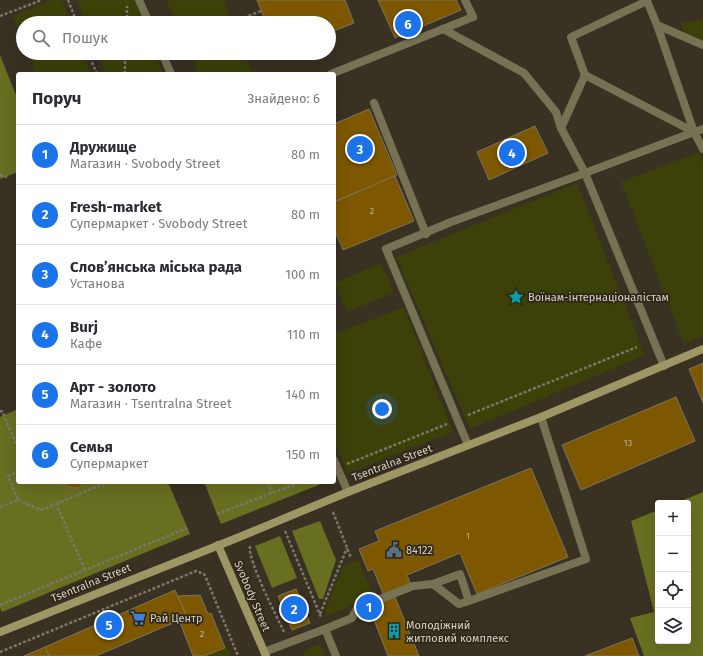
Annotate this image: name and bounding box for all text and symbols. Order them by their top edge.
pin: 6 [395,9,421,39]
search box [16,16,336,60]
icon: search [30,27,52,49]
text: Пошук [62,29,108,47]
text: Поруч [32,88,81,109]
text: Знайдено: 6 [248,91,320,106]
pin: 3 [347,134,373,164]
text: Дружище [70,138,136,156]
pin: 4 [499,138,525,168]
text: 1 [42,147,48,162]
text: 80 m [291,147,320,162]
text: Магазин · Svobody Street [70,156,220,171]
text: Fresh-market [70,198,162,216]
house number: 2 [370,206,374,216]
text: 2 [42,207,48,222]
text: 80 m [291,207,320,222]
text: Супермаркет · Svobody Street [70,216,247,231]
text: Слов’янська міська рада [70,258,242,276]
text: 3 [42,267,48,282]
text: 100 m [285,267,320,282]
text: Установа [70,276,125,291]
place icon: Воїнам-інтернаціоналістам [507,288,525,306]
place label: Воїнам-інтернаціоналістам [528,291,669,304]
text: Burj [70,318,98,336]
text: 4 [41,327,49,342]
text: 110 m [287,327,320,342]
text: Кафе [70,336,102,351]
text: Арт - золото [70,378,156,396]
text: 5 [42,387,48,402]
text: 140 m [286,387,320,402]
text: Магазин · Tsentralna Street [70,396,232,411]
your location [372,399,392,419]
text: Семья [70,438,113,456]
house number: 13 [624,438,632,448]
street label: Tsentralna Street [350,442,434,484]
text: 6 [41,447,49,462]
text: 150 m [286,447,320,462]
text: Супермаркет [70,456,148,471]
map controls [655,500,691,644]
button: + [655,500,691,536]
house number: 1 [466,531,470,541]
button: − [655,536,691,572]
public building icon: 84122 [385,541,403,559]
place label: 84122 [406,544,433,557]
street label: Svobody Street [231,559,273,633]
street label: Tsentralna Street [49,561,133,605]
button: locate [655,572,691,608]
pin: 1 [356,592,382,622]
pin: 2 [281,594,307,624]
button: layers [655,608,691,644]
supermarket icon: Рай Центр [129,609,147,627]
pin: 5 [96,610,122,640]
place label: Рай Центр [150,612,203,625]
place label: Молодіжний житловий комплекс [406,619,509,645]
building icon: Молодіжний житловий комплекс [385,622,403,640]
house number: 2 [200,629,204,639]

